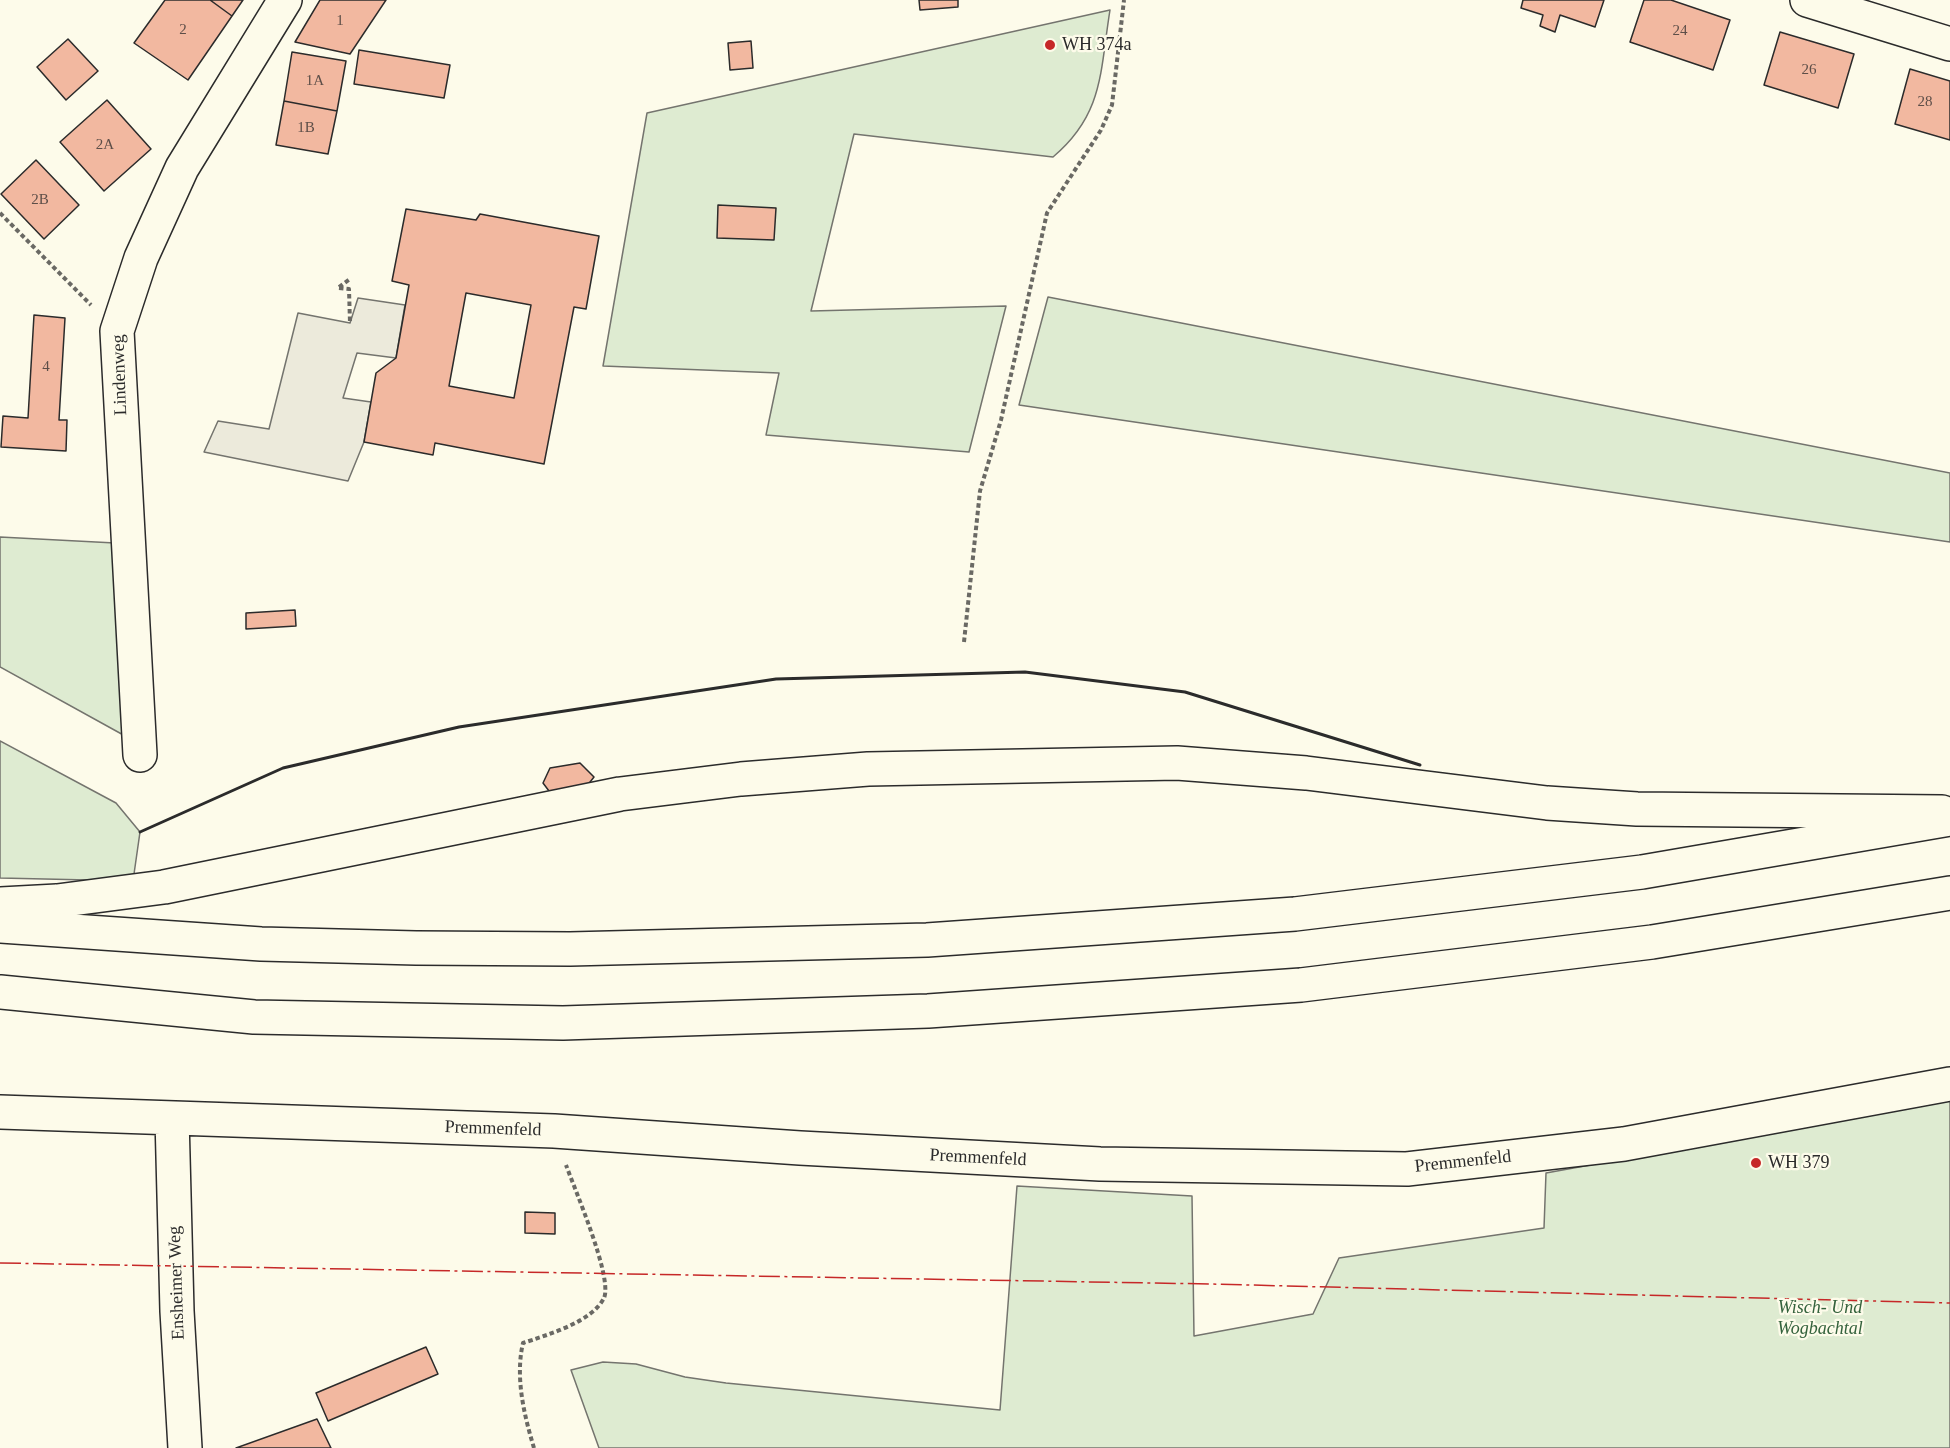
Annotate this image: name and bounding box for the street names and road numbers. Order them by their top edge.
street label: Lindenweg [108,334,132,416]
street label: Premmenfeld [444,1117,542,1141]
street label: Premmenfeld [929,1145,1027,1171]
street label: Premmenfeld [1414,1146,1512,1178]
street label: Ensheimer Weg [164,1226,190,1340]

